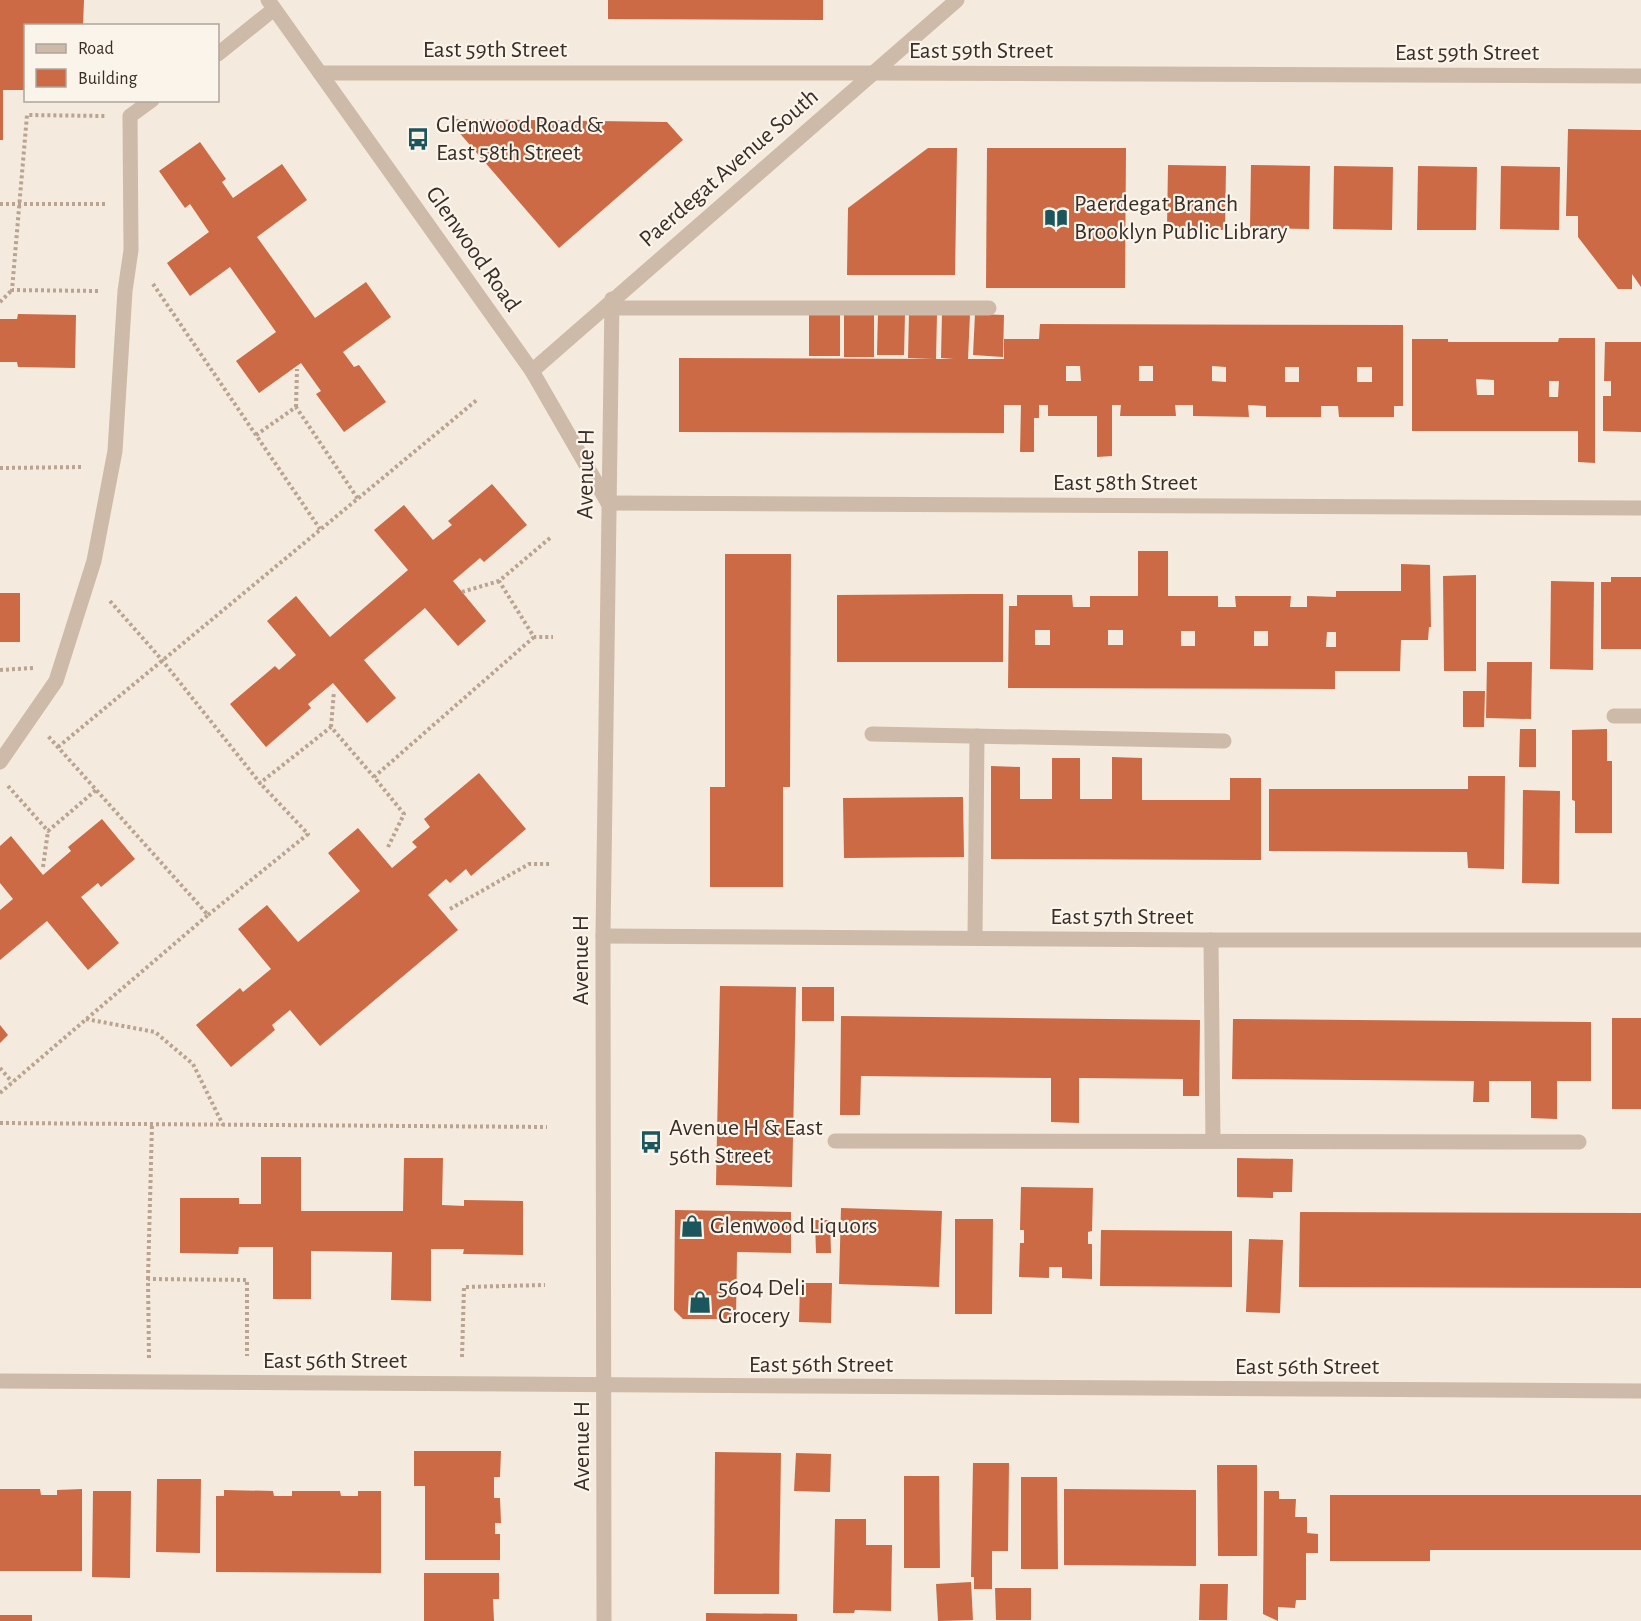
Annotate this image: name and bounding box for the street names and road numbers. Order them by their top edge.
street label: East 59th Street [423,38,568,62]
street label: East 59th Street [909,39,1054,63]
street label: East 59th Street [1395,41,1540,65]
street label: Paerdegat Avenue South [635,84,823,252]
street label: Glenwood Road [421,182,525,316]
street label: Avenue H [573,429,599,519]
street label: East 58th Street [1053,471,1198,495]
street label: East 57th Street [1050,905,1194,929]
street label: Avenue H [569,915,593,1005]
street label: East 56th Street [263,1349,408,1373]
street label: East 56th Street [749,1353,894,1377]
street label: East 56th Street [1235,1355,1380,1379]
street label: Avenue H [570,1401,594,1491]

